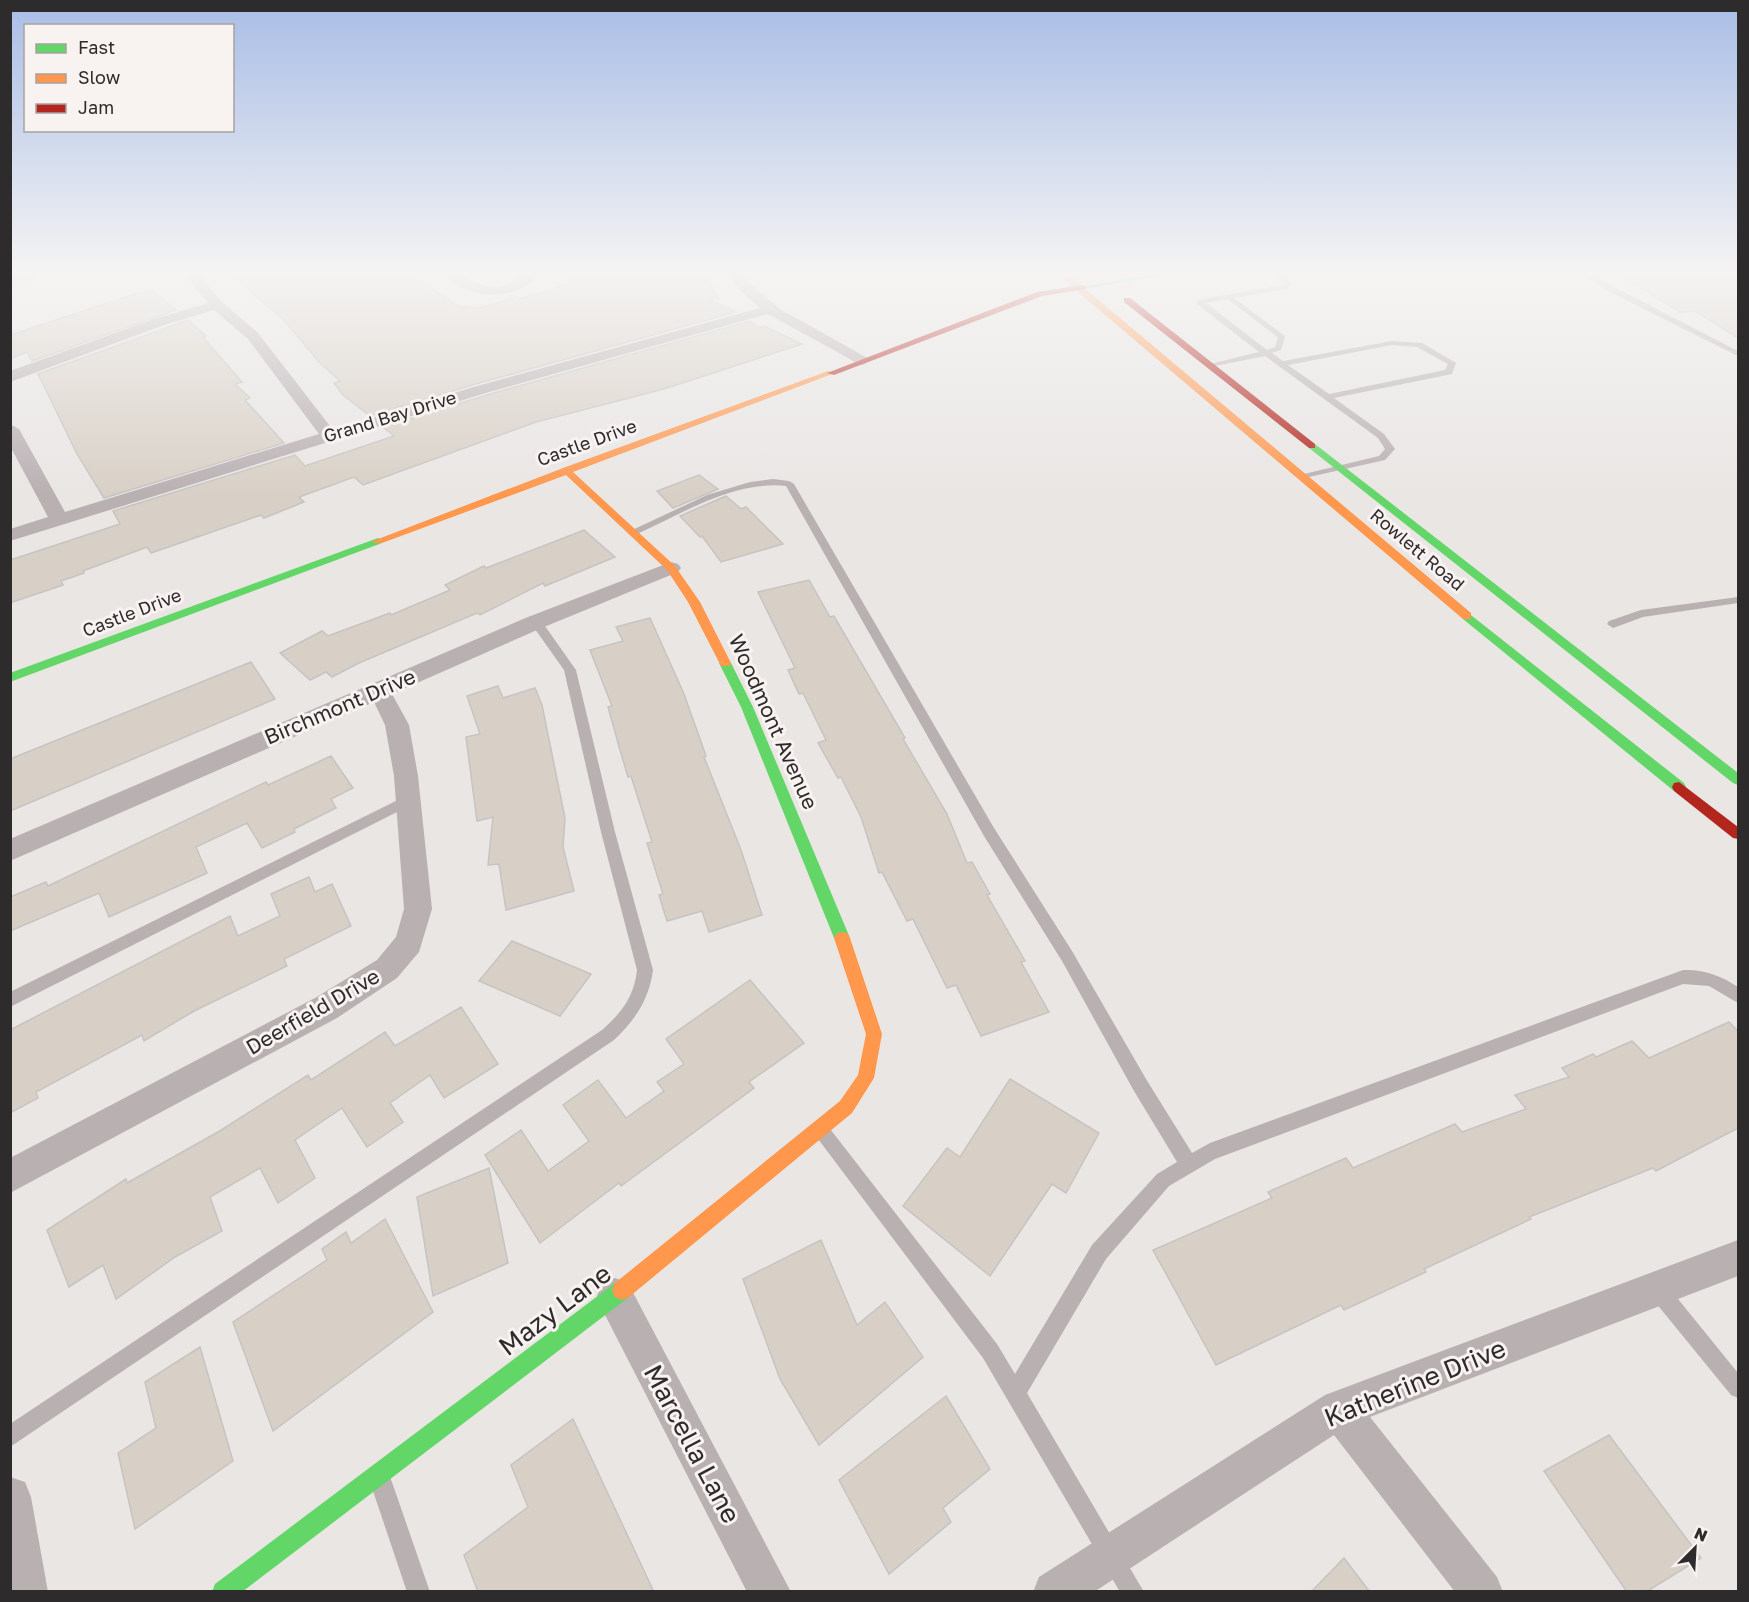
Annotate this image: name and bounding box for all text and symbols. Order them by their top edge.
legend [24,24,234,132]
text: Fast [78,36,115,58]
text: Slow [78,66,121,88]
text: Jam [78,96,114,118]
street label: Grand Bay Drive [321,385,459,447]
street label: Castle Drive [534,414,639,470]
street label: Rowlett Road [1366,503,1469,595]
street label: Castle Drive [79,583,184,641]
street label: Woodmont Avenue [724,630,824,813]
street label: Birchmont Drive [260,663,419,750]
street label: Deerfield Drive [241,962,384,1060]
street label: Mazy Lane [492,1257,617,1362]
street label: Katherine Drive [1320,1332,1510,1433]
street label: Marcella Lane [638,1359,747,1528]
north arrow [1665,1518,1725,1578]
text: N [1691,1523,1711,1546]

